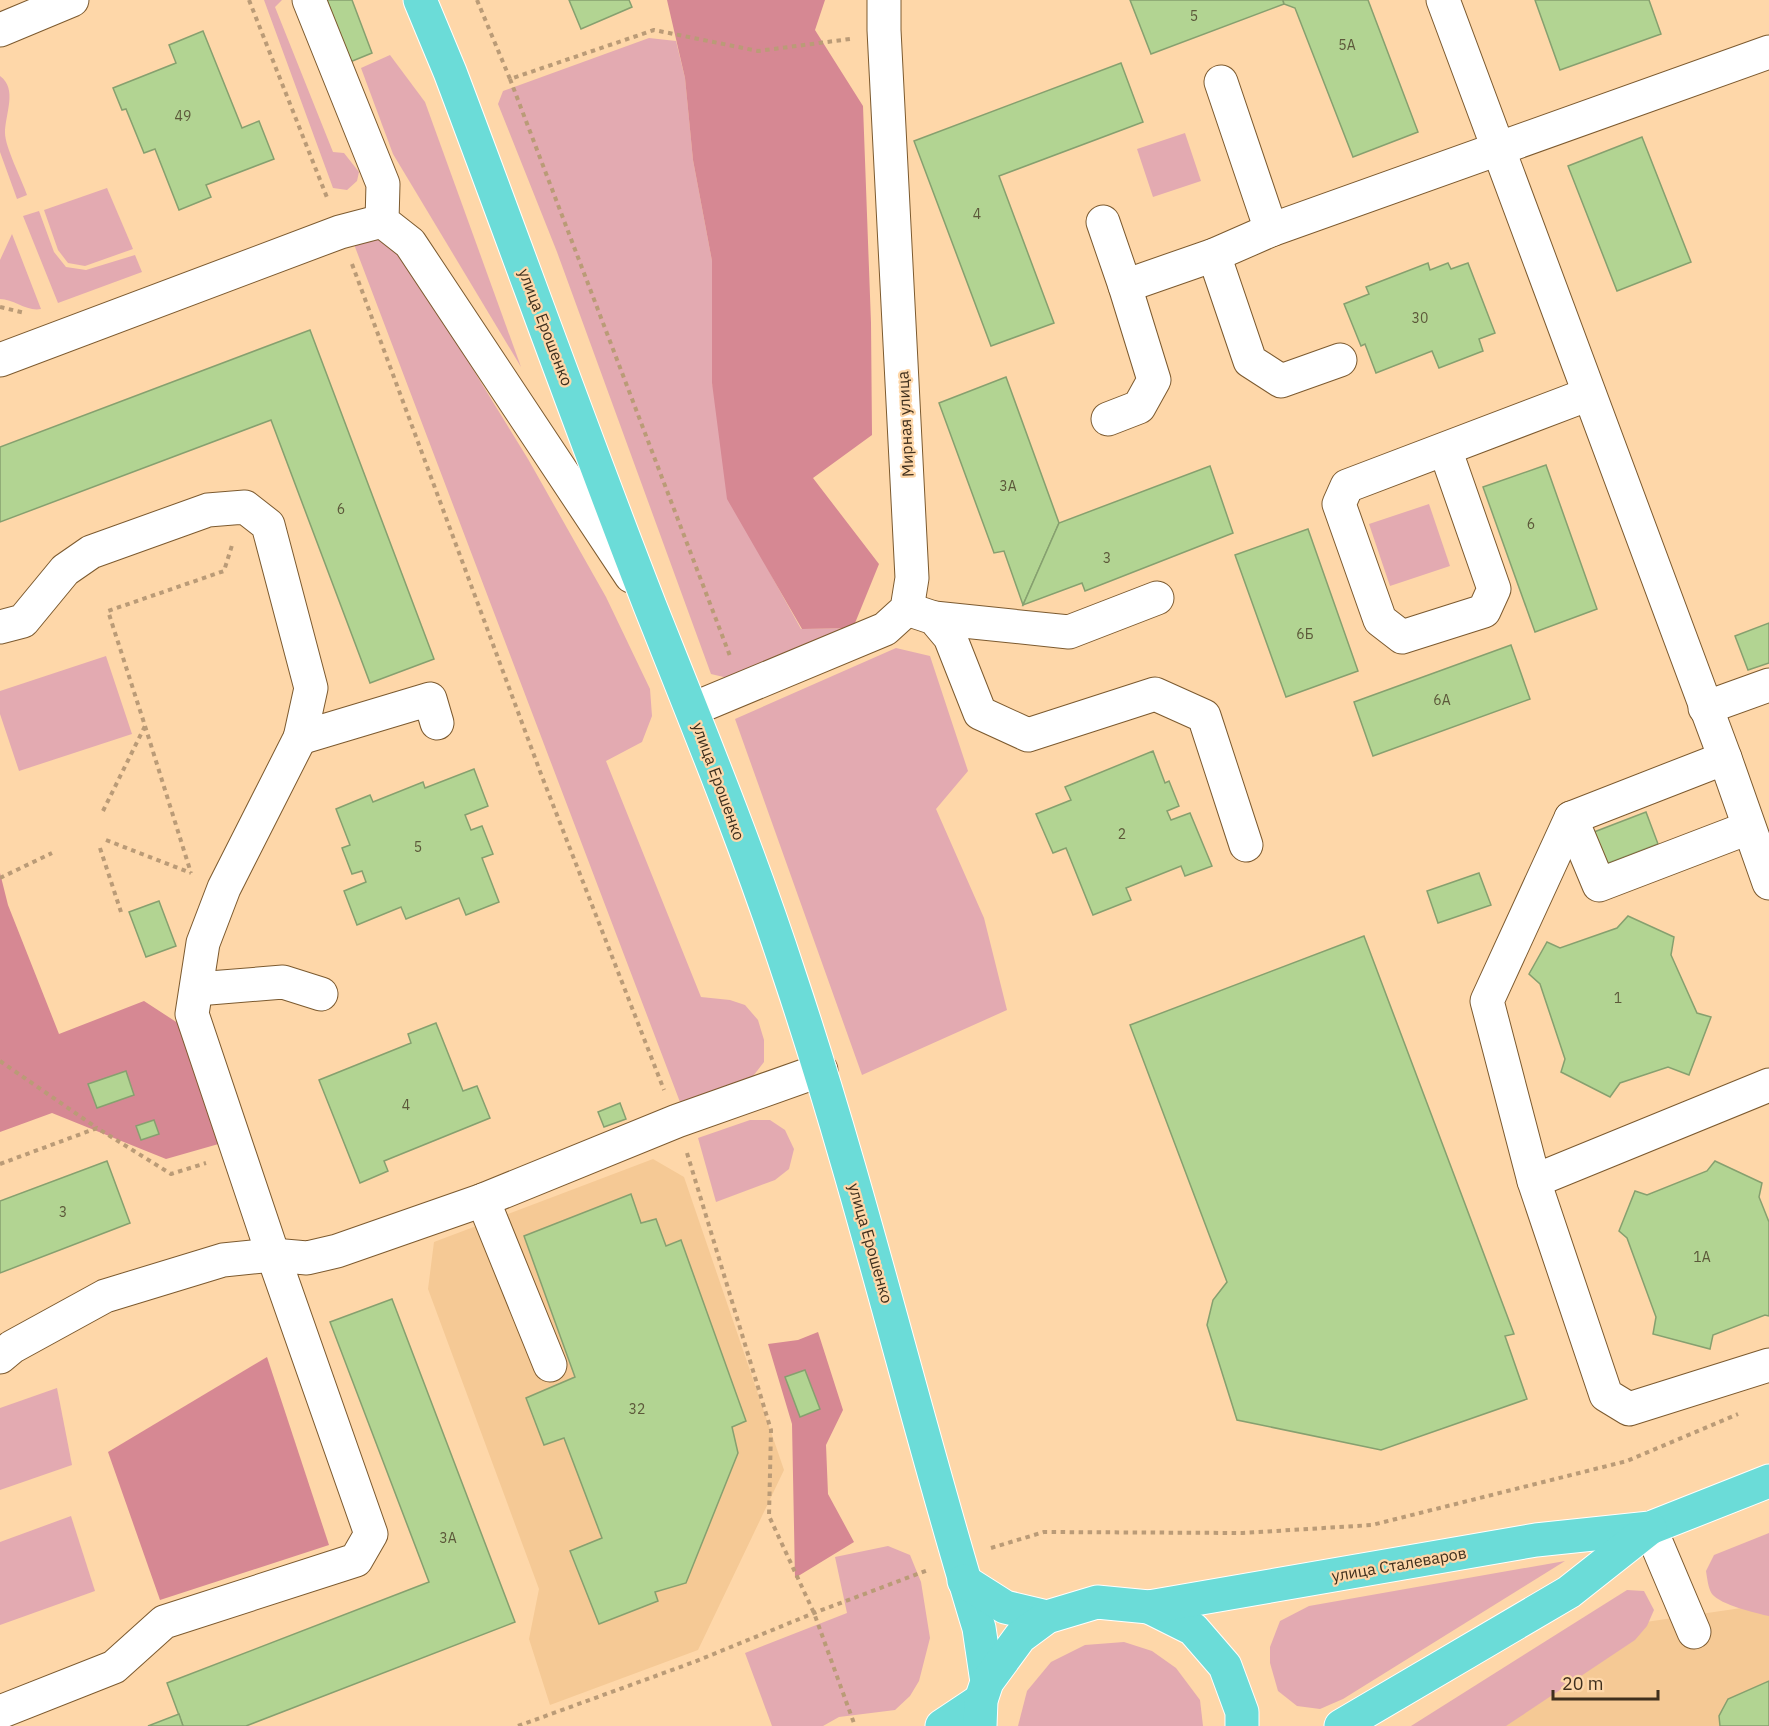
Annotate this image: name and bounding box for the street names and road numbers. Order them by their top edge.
street label: улица Ерошенко [514,265,578,389]
street label: Мирная улица [892,370,918,478]
street label: улица Ерошенко [688,719,750,843]
street label: улица Ерошенко [844,1181,898,1305]
street label: улица Сталеваров [1330,1542,1468,1586]

